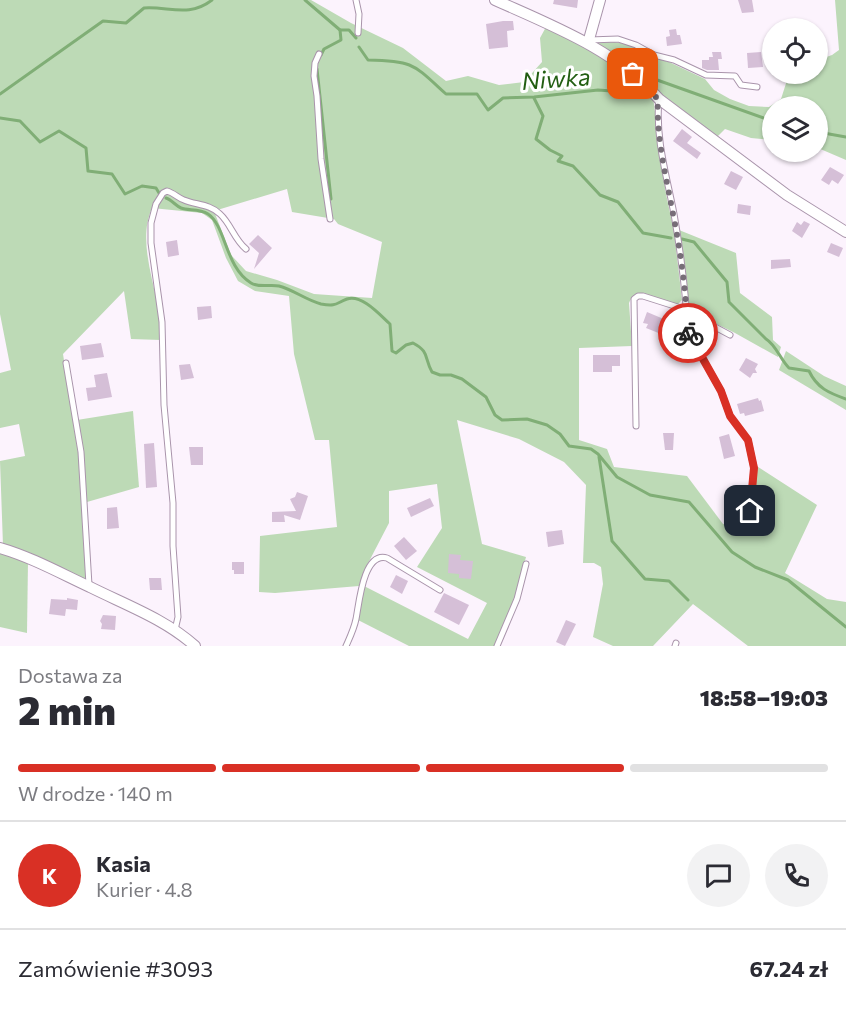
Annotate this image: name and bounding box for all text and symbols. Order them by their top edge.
map controls [762,18,828,162]
button: locate [762,18,828,84]
pin [607,48,658,99]
icon: bag [616,57,649,90]
water label: Niwka [521,61,591,95]
button: layers [762,96,828,162]
courier [658,303,718,363]
icon: bike [672,317,705,350]
pin [724,485,775,536]
icon: home [733,494,766,527]
text: Dostawa za [18,663,122,687]
text: 18:58–19:03 [700,684,828,711]
text: 2 min [18,685,116,733]
text: W drodze · 140 m [18,781,173,805]
button: chat [687,844,750,907]
button: phone [765,844,828,907]
text: Kasia [96,850,151,877]
text: K [42,862,57,889]
text: Kurier · 4.8 [96,877,193,901]
text: Zamówienie #3093 [18,955,213,982]
text: 67.24 zł [749,955,828,982]

